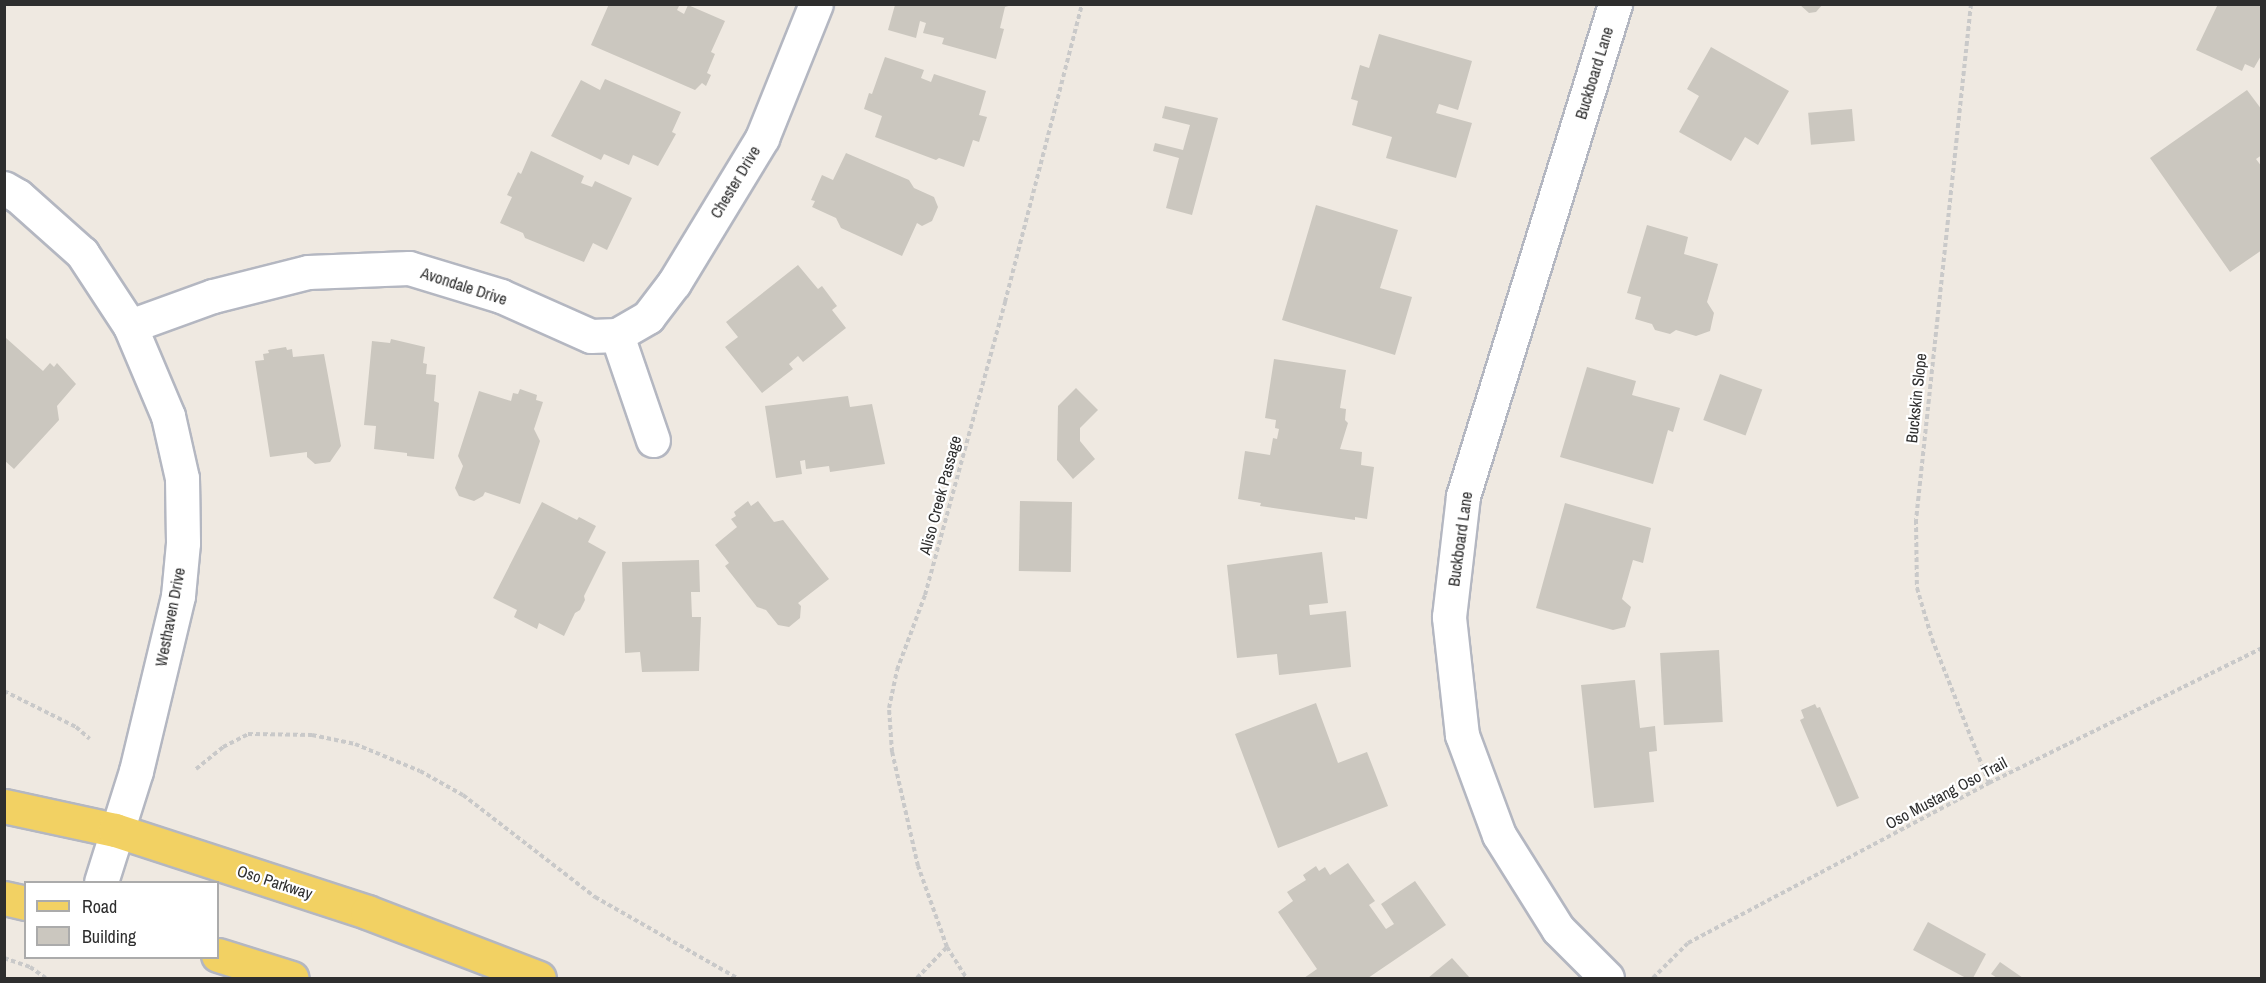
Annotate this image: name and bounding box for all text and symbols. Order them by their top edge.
street label: Buckboard Lane [1571,25,1617,121]
street label: Chester Drive [706,142,764,222]
street label: Avondale Drive [418,263,510,309]
street label: Buckskin Slope [1902,352,1930,444]
street label: Aliso Creek Passage [915,433,965,557]
street label: Buckboard Lane [1444,490,1476,588]
street label: Westhaven Drive [151,566,189,668]
street label: Oso Mustang Oso Trail [1882,753,2010,833]
street label: Oso Parkway [235,861,315,903]
legend [24,881,219,959]
text: Road [82,894,117,919]
text: Building [82,924,136,949]

